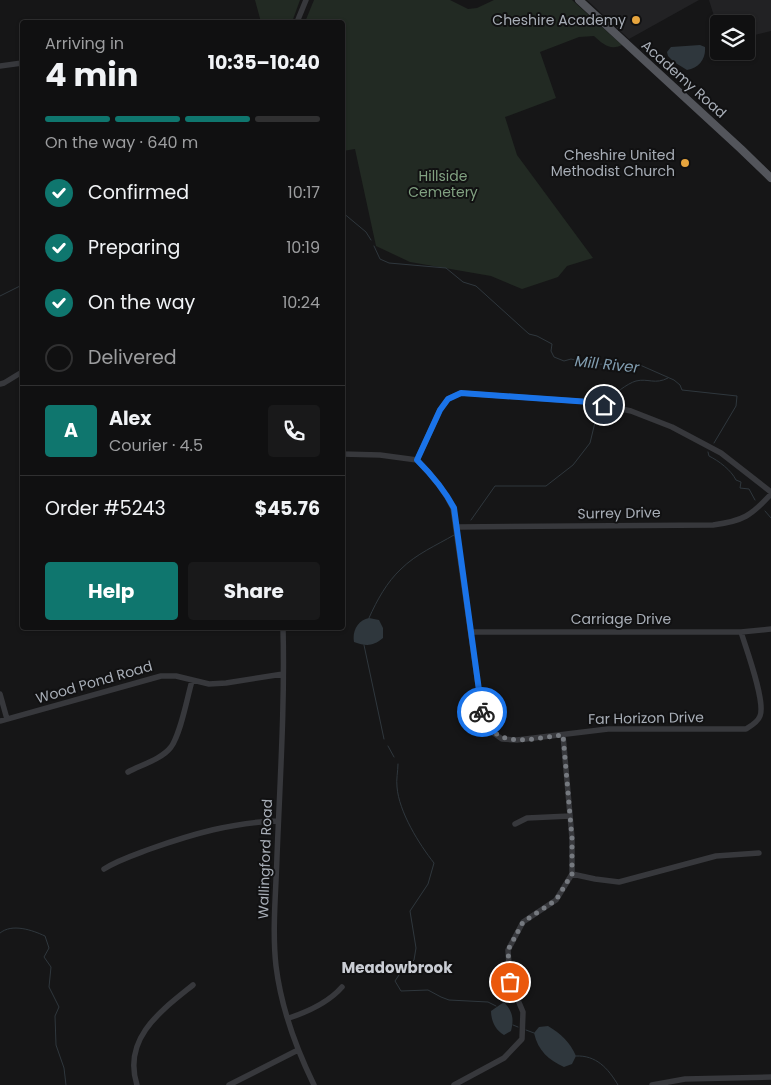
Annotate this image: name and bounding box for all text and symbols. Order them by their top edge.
place label: Cheshire Academy [492,10,626,30]
marker: Cheshire Academy [630,14,642,26]
map controls [710,15,755,60]
button: layers [710,15,755,60]
text: Arriving in [45,32,124,55]
street label: Academy Road [637,35,731,123]
text: 10:35–10:40 [208,49,320,76]
text: 4 min [45,52,138,97]
text: On the way · 640 m [45,131,198,154]
place label: Cheshire United Methodist Church [551,145,675,181]
marker: Cheshire United Methodist Church [679,157,691,169]
park label: Hillside Cemetery [408,166,478,202]
icon: check [45,179,73,207]
text: Confirmed [88,179,189,206]
text: 10:17 [288,181,320,204]
icon: check [45,234,73,262]
text: Preparing [88,234,180,261]
text: 10:19 [286,236,320,259]
icon: check [45,289,73,317]
text: On the way [88,289,195,316]
text: 10:24 [282,291,320,314]
text: Delivered [88,344,177,371]
water label: Mill River [574,350,641,378]
pin [583,384,625,426]
icon: home [590,391,618,419]
text: Alex [109,405,151,432]
button: phone [268,405,320,457]
text: A [64,417,78,444]
text: Courier · 4.5 [109,434,203,457]
text: Order #5243 [45,495,166,522]
text: $45.76 [255,495,320,522]
street label: Surrey Drive [577,502,661,524]
button: Help [45,562,178,620]
button: Share [188,562,320,620]
street label: Carriage Drive [571,609,672,629]
street label: Wood Pond Road [33,656,155,708]
courier [457,687,507,737]
icon: bike [468,698,496,726]
street label: Far Horizon Drive [588,707,704,729]
street label: Wallingford Road [253,799,277,919]
district label: Meadowbrook [342,957,453,978]
pin [489,961,531,1003]
icon: bag [496,968,524,996]

